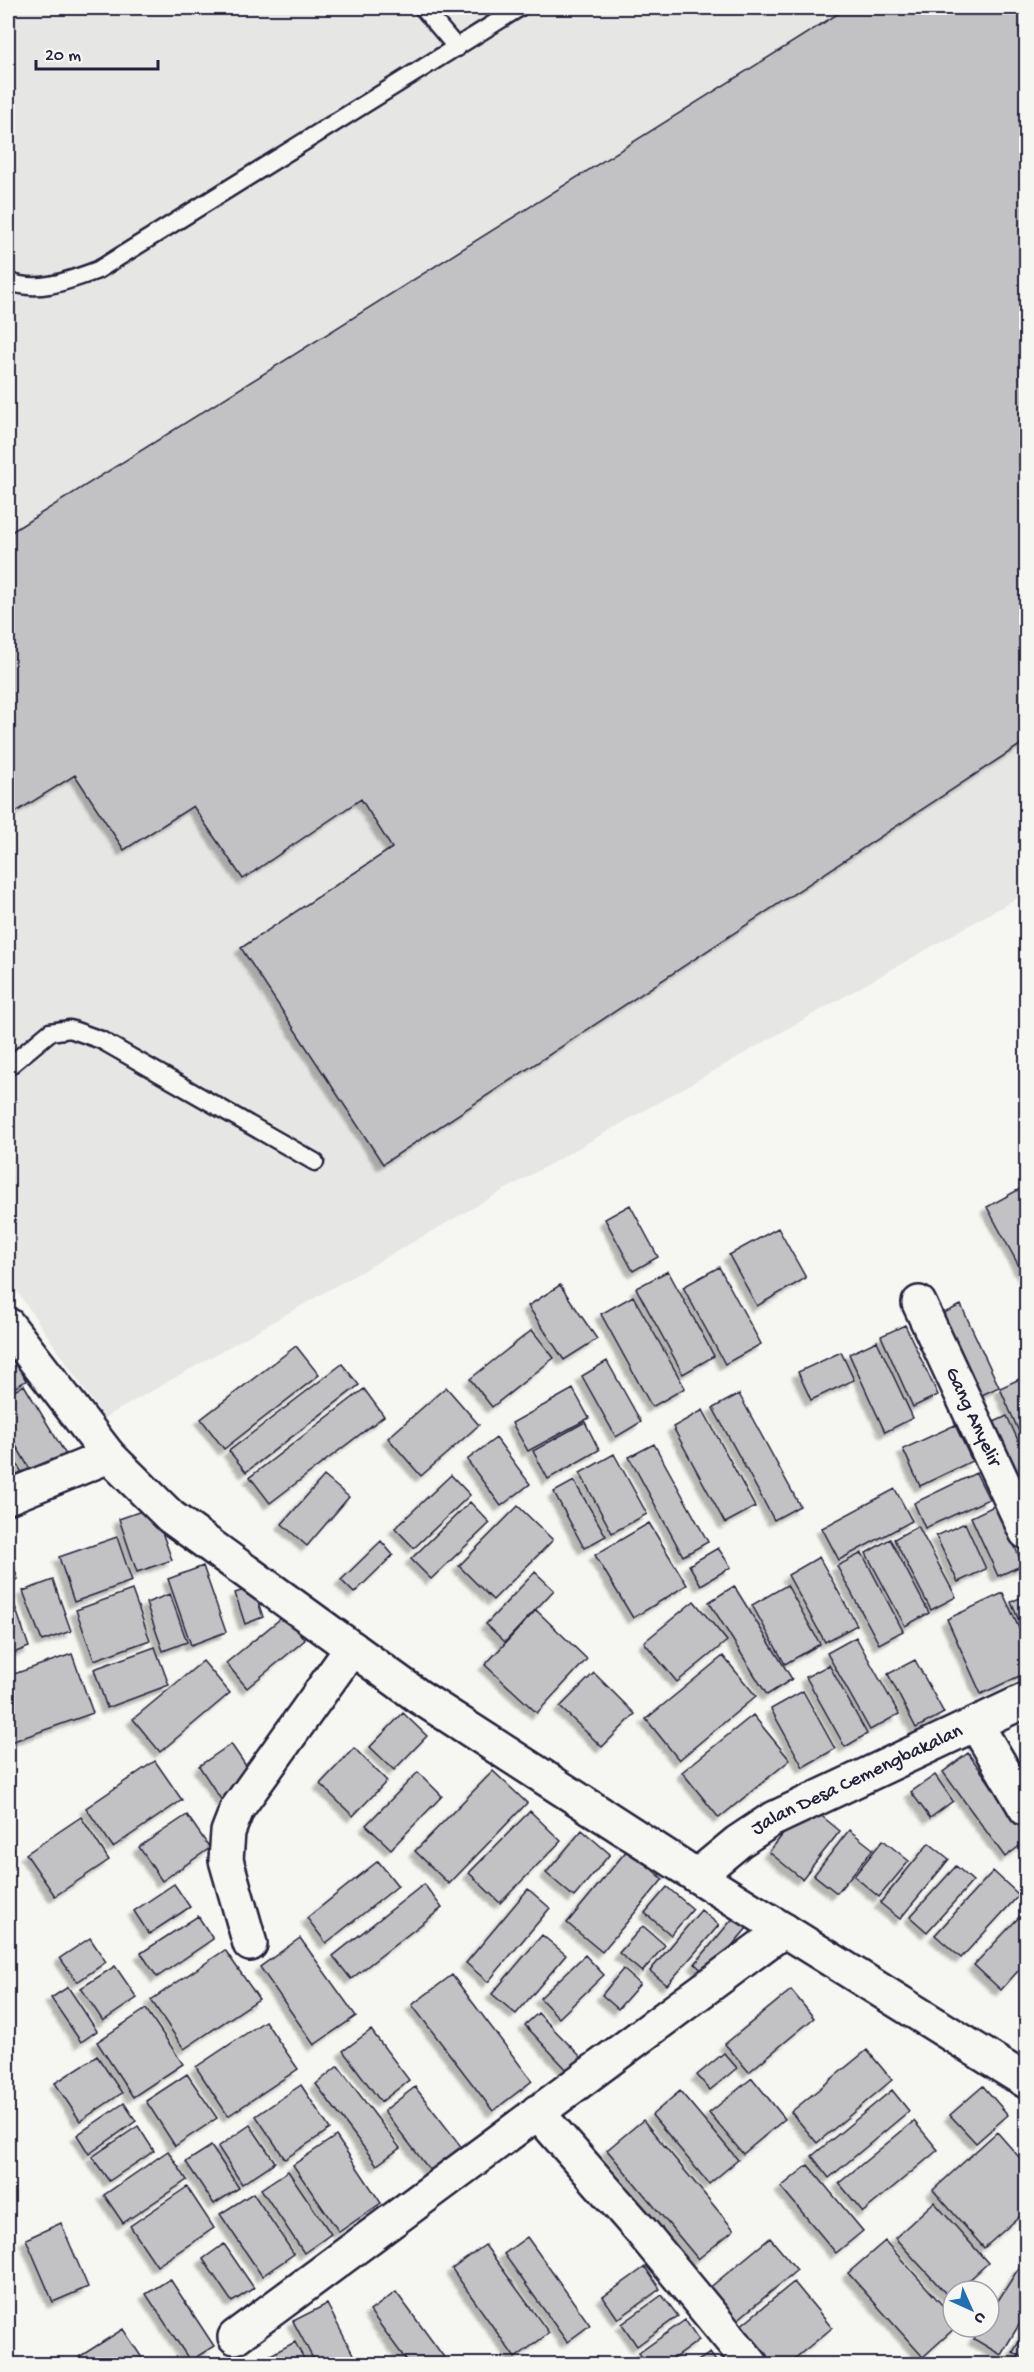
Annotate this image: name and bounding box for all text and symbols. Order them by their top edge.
scale bar [36,33,158,71]
text: 20 m [45,46,81,67]
street label: Gang Anyelir [939,1364,1006,1472]
street label: Jalan Desa Cemengbakalan [747,1720,967,1841]
north arrow [941,2279,1001,2339]
text: U [969,2307,989,2328]

